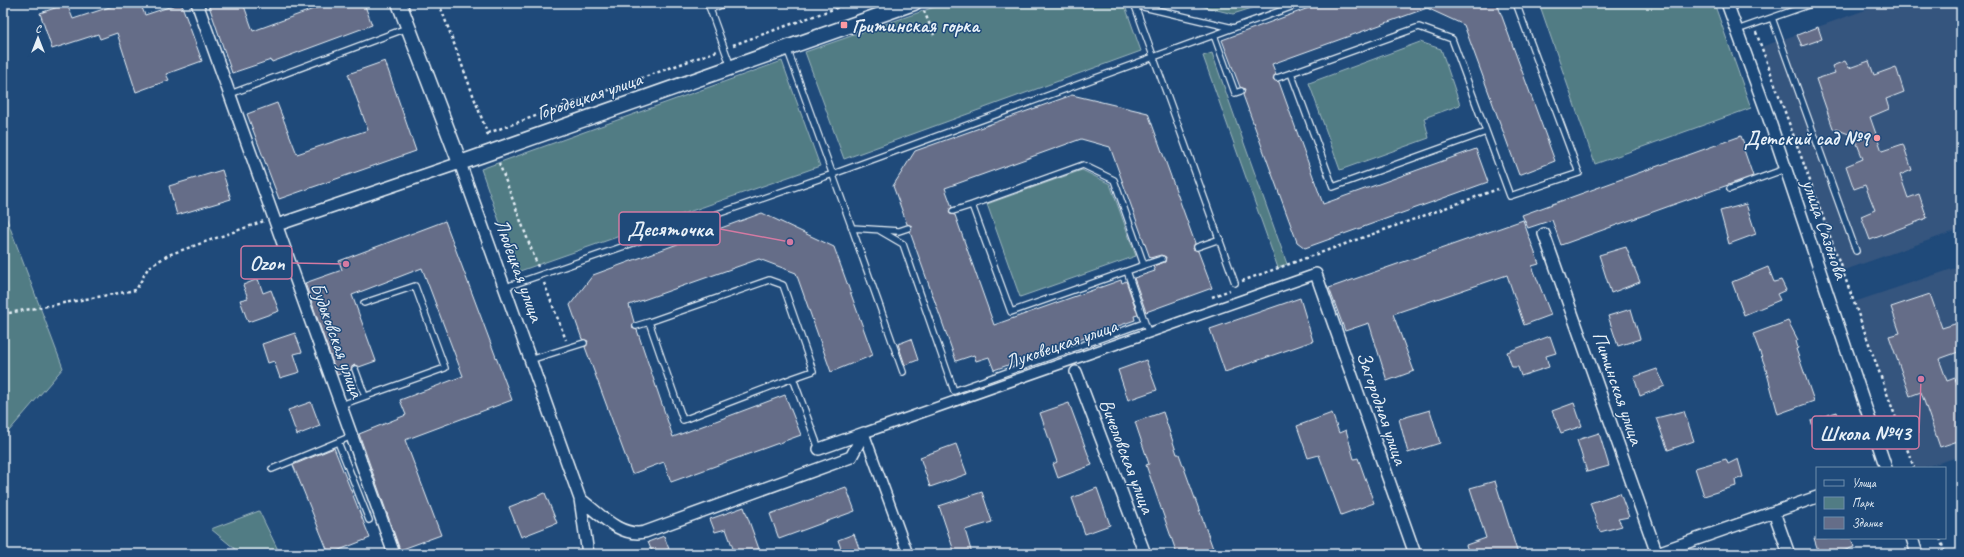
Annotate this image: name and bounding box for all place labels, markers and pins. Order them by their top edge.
place label: Гритинская горка [852,13,981,38]
marker: Гритинская горка [839,20,849,30]
place label: Детский сад №9 [1744,126,1871,151]
marker: Детский сад №9 [1872,133,1882,143]
callout: Десяточка [619,212,720,245]
callout: Ozon [241,246,292,279]
callout: Школа №43 [1812,416,1919,449]

